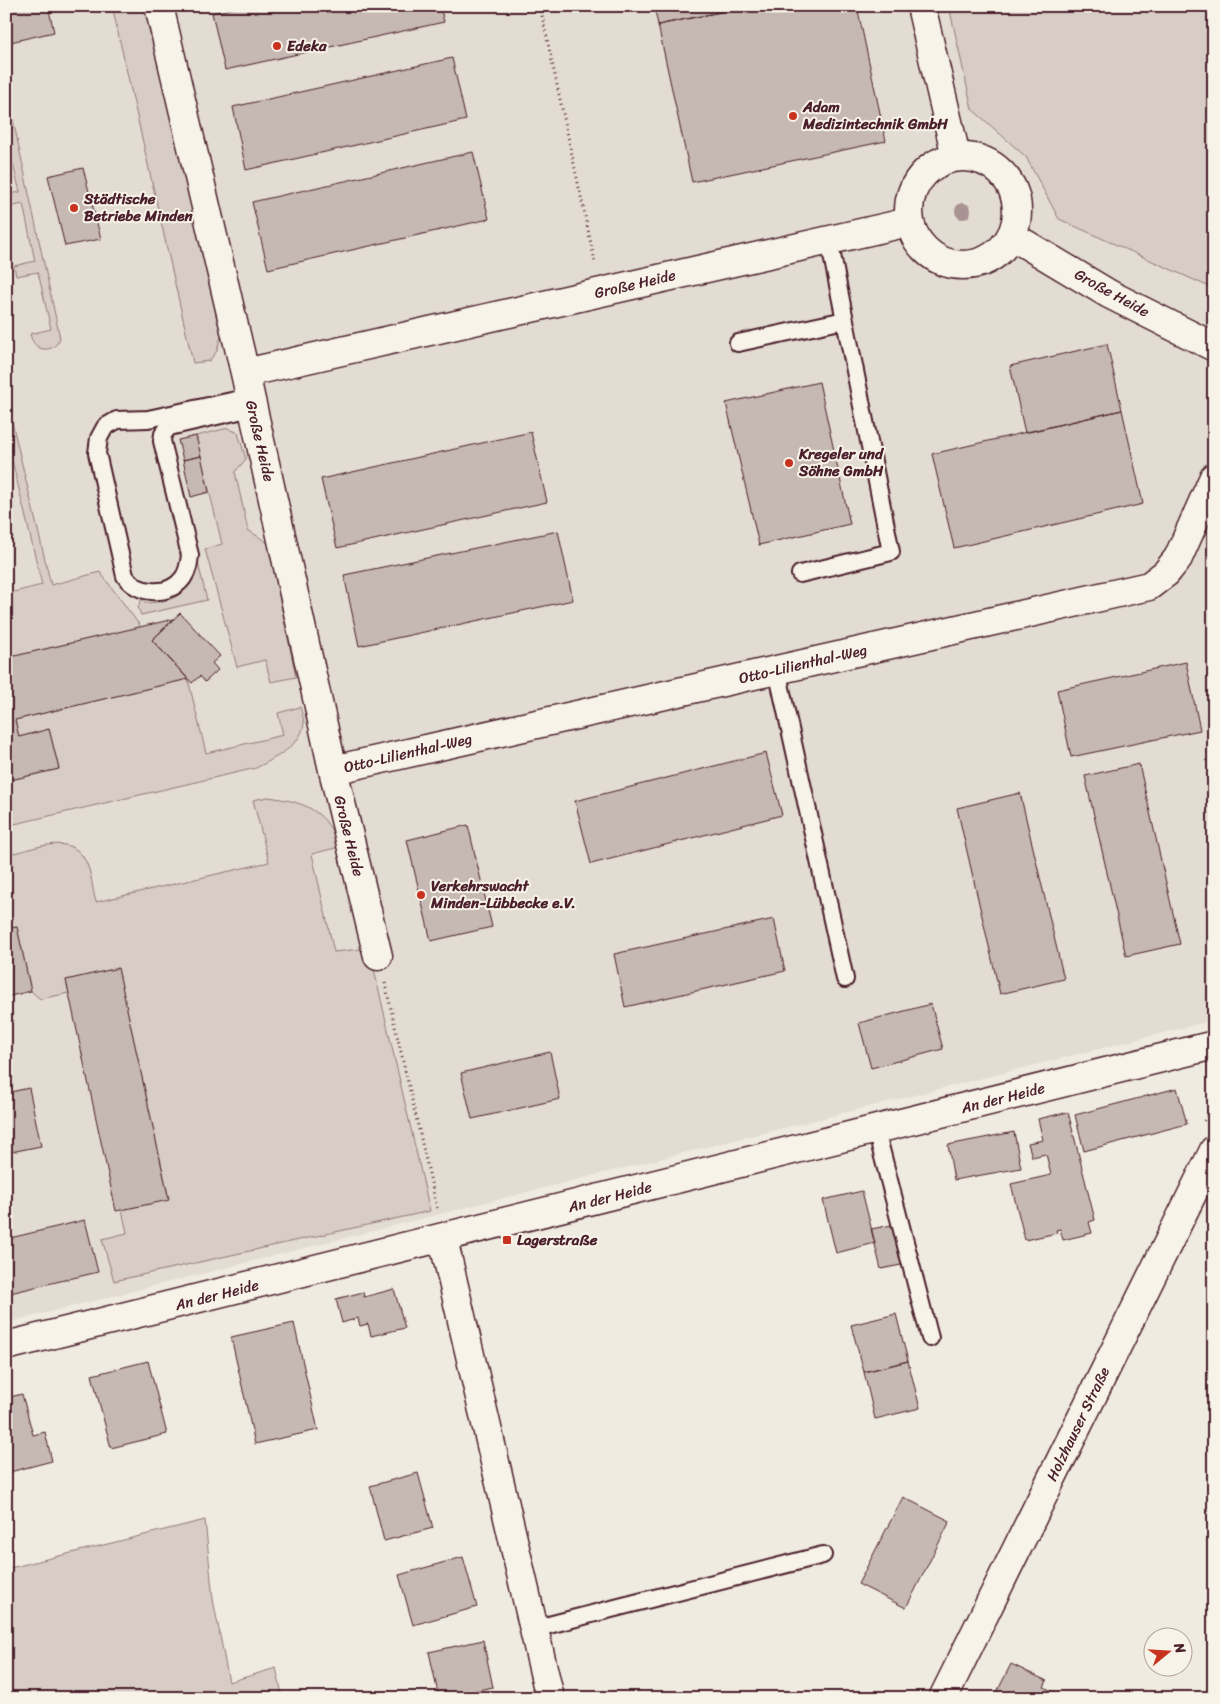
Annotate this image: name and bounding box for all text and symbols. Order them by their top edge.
place label: Edeka [287,33,327,59]
marker: Edeka [271,40,283,52]
place label: Adam Medizintechnik GmbH [802,94,948,137]
marker: Adam Medizintechnik GmbH [787,110,799,122]
place label: Städtische Betriebe Minden [83,186,193,229]
marker: Städtische Betriebe Minden [68,202,80,214]
street label: Große Heide [592,262,678,306]
street label: Große Heide [1070,262,1155,325]
street label: Große Heide [238,398,282,484]
place label: Kregeler und Söhne GmbH [798,441,885,484]
marker: Kregeler und Söhne GmbH [783,457,795,469]
street label: Otto-Lilienthal-Weg [736,637,870,691]
street label: Otto-Lilienthal-Weg [341,726,475,780]
street label: Große Heide [326,793,372,880]
place label: Verkehrswacht Minden-Lübbecke e.V. [430,873,576,916]
marker: Verkehrswacht Minden-Lübbecke e.V. [415,889,427,901]
street label: An der Heide [957,1075,1048,1121]
street label: An der Heide [564,1174,655,1220]
place label: Lagerstraße [517,1227,598,1253]
marker: Lagerstraße [501,1234,513,1246]
street label: An der Heide [171,1272,262,1318]
street label: Holzhauser Straße [1039,1362,1117,1486]
north arrow [1142,1626,1192,1676]
text: N [1166,1639,1193,1657]

